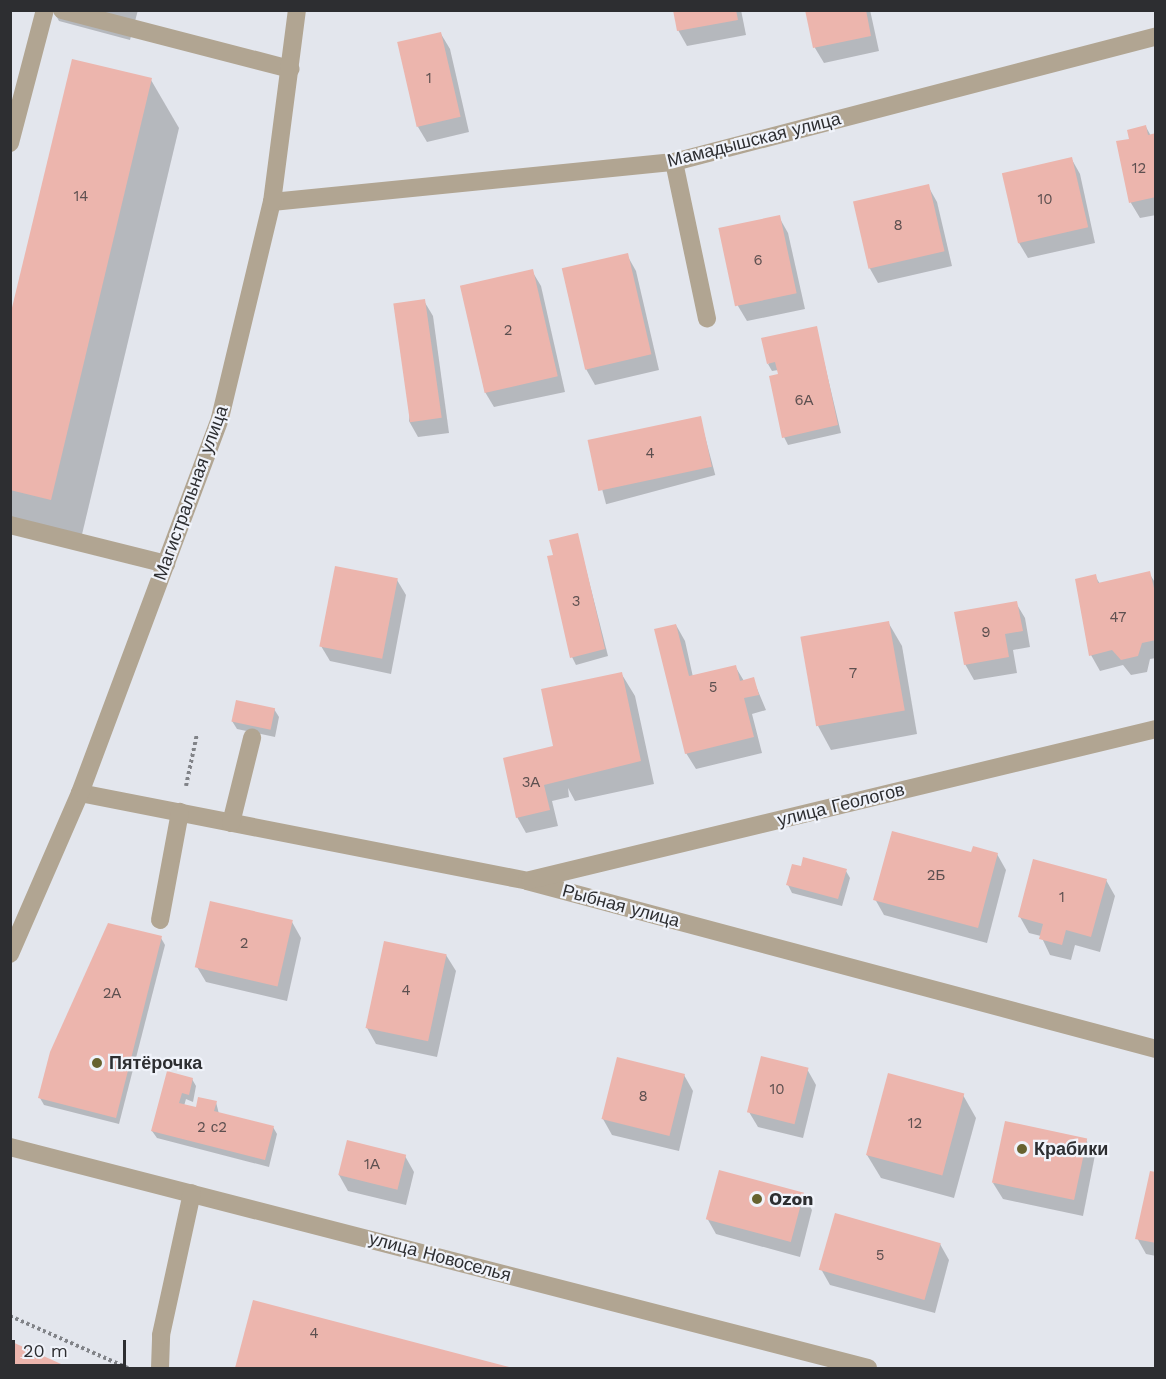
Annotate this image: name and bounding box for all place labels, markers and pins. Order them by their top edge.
place label: Пятёрочка [109,1052,202,1074]
marker: Пятёрочка [90,1056,104,1070]
place label: Крабики [1034,1138,1108,1160]
marker: Крабики [1015,1142,1029,1156]
place label: Ozon [769,1188,813,1210]
marker: Ozon [750,1192,764,1206]

